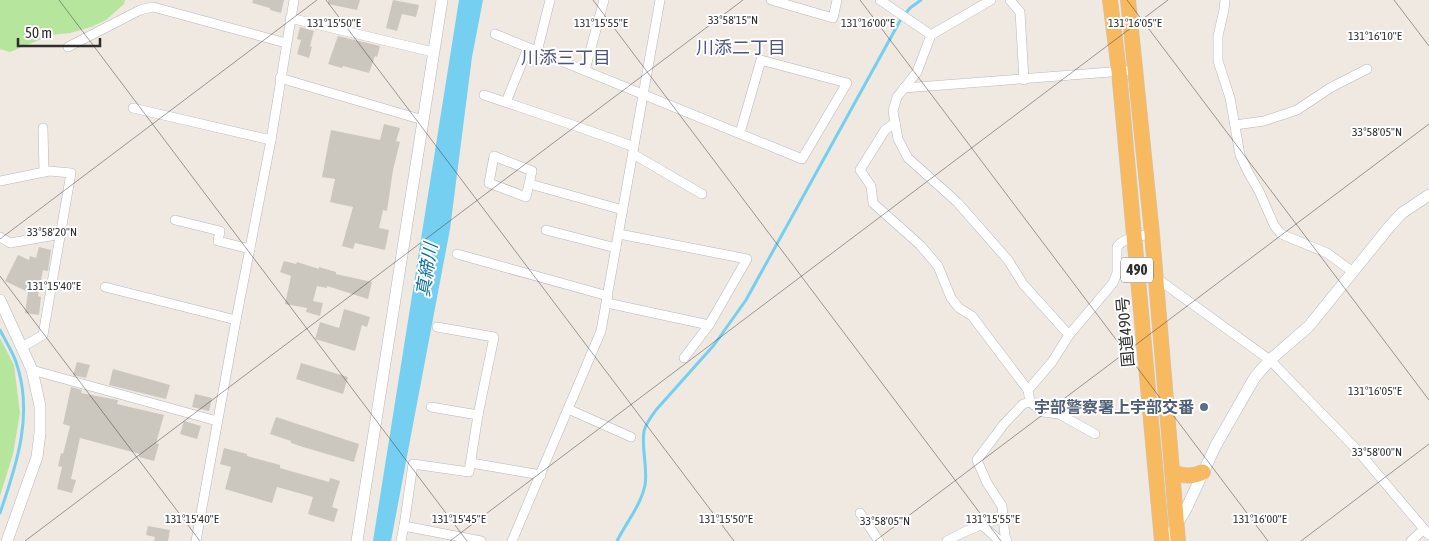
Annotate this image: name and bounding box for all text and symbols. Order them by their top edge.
text: 33°58'15"N [708,13,758,27]
scale bar [18,15,100,47]
text: 131°15'50"E [307,16,361,30]
text: 131°15'55"E [574,16,628,30]
text: 131°16'00"E [841,16,895,30]
text: 131°16'05"E [1108,16,1162,30]
text: 50 m [25,24,52,41]
text: 131°16'10"E [1348,29,1402,43]
district label: 川添二丁目 [696,37,786,58]
district label: 川添三丁目 [521,47,611,68]
text: 33°58'05"N [1352,125,1402,139]
text: 33°58'20"N [27,225,77,239]
water label: 真締川 [412,240,441,298]
road number: 490 [1121,258,1153,282]
text: 131°15'40"E [27,279,81,293]
street label: 国道490号 [1113,296,1137,368]
text: 131°16'05"E [1348,384,1402,398]
place label: 宇部警察署上宇部交番 [1034,398,1194,416]
marker: 宇部警察署上宇部交番 [1198,401,1210,413]
text: 33°58'00"N [1352,445,1402,459]
text: 131°15'40"E [165,512,219,526]
text: 131°15'45"E [432,512,486,526]
text: 131°15'50"E [699,512,753,526]
text: 131°15'55"E [966,512,1020,526]
text: 131°16'00"E [1233,512,1287,526]
text: 33°58'05"N [860,514,910,528]

